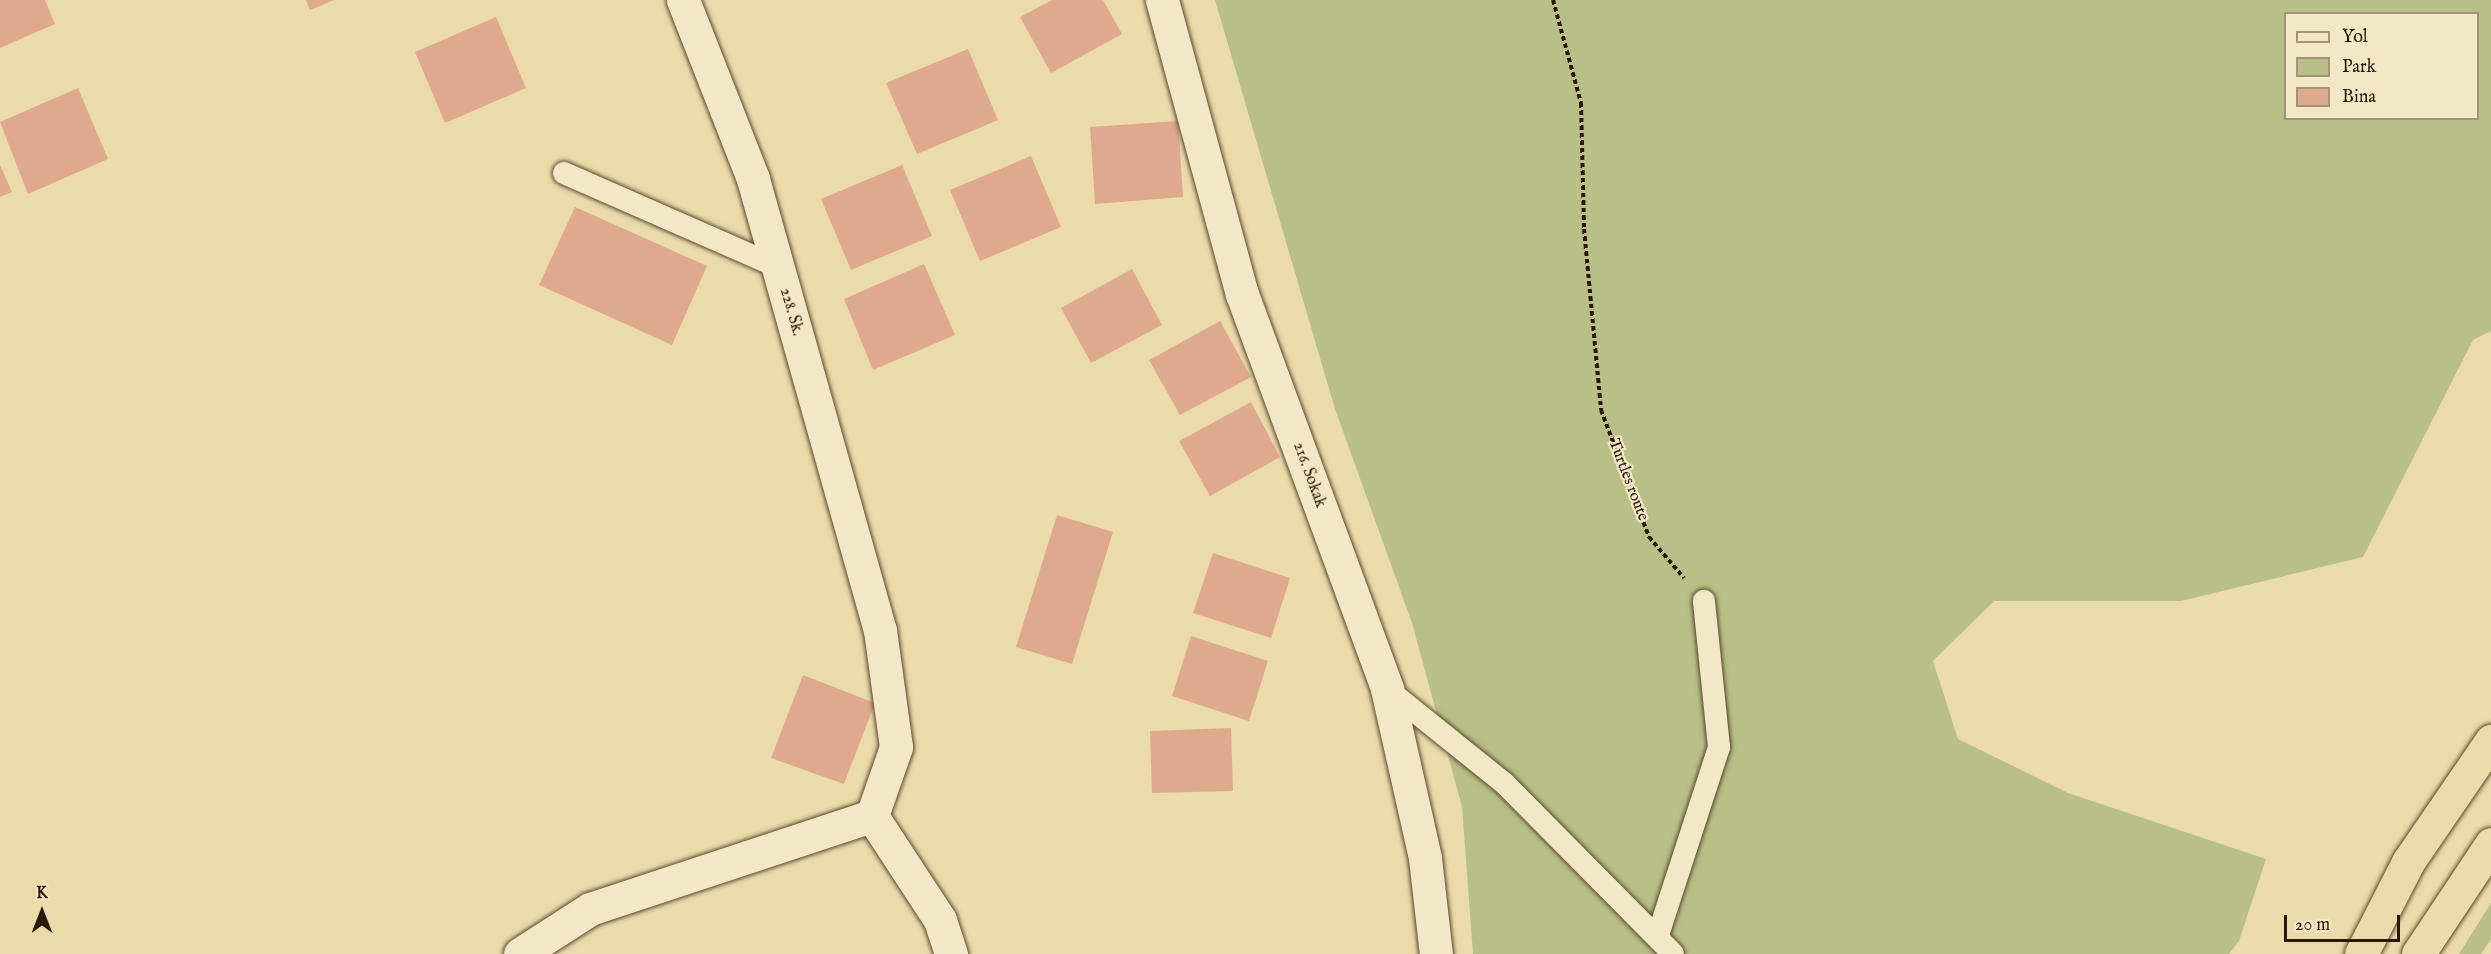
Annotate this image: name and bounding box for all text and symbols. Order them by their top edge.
legend [2284,12,2479,120]
text: Yol [2342,26,2368,49]
text: Park [2342,56,2376,79]
text: Bina [2342,86,2376,109]
street label: 228. Sk. [775,286,807,338]
street label: Turtles route [1604,436,1652,524]
street label: 216. Sokak [1288,440,1330,510]
north arrow [12,882,72,942]
text: K [36,884,48,904]
scale bar [2287,903,2402,941]
text: 20 m [2295,914,2330,937]

